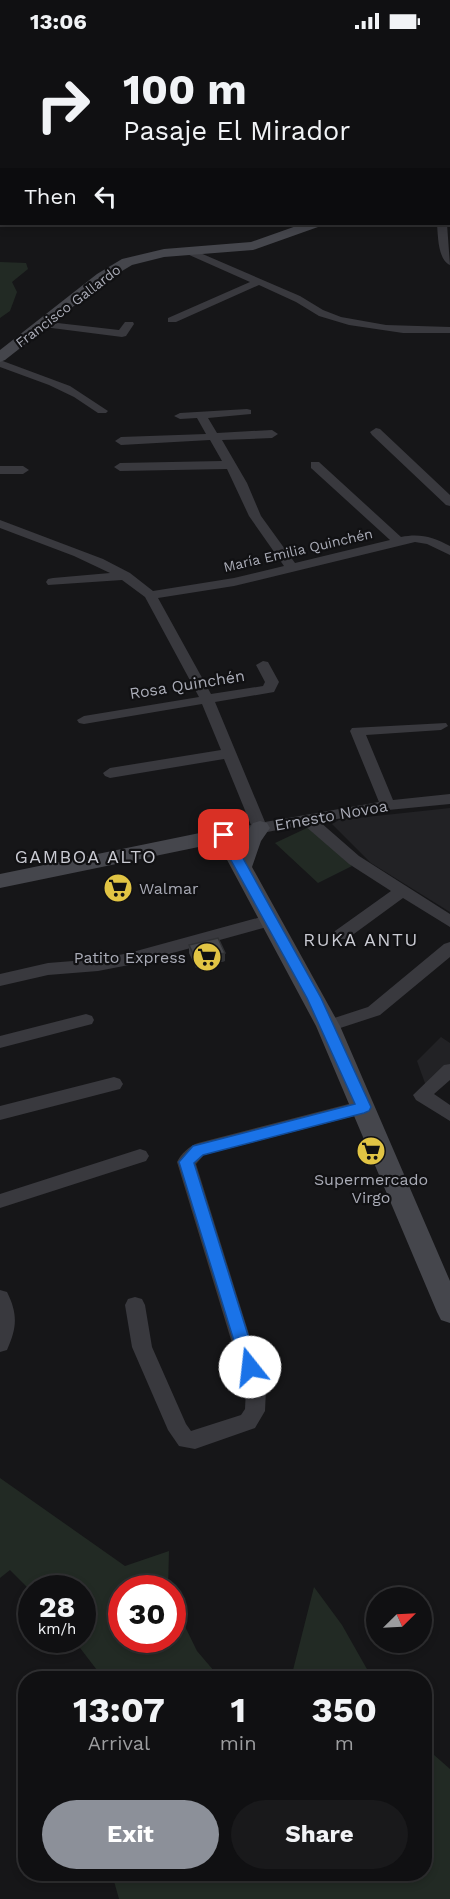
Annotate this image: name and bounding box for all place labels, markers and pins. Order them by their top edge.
pin [198,809,249,860]
supermarket icon: Walmar [102,872,134,904]
place label: Walmar [139,879,199,898]
supermarket icon: Patito Express [191,941,223,973]
place label: Patito Express [74,948,186,967]
supermarket icon: Supermercado Virgo [355,1135,387,1167]
place label: Supermercado Virgo [314,1170,428,1207]

